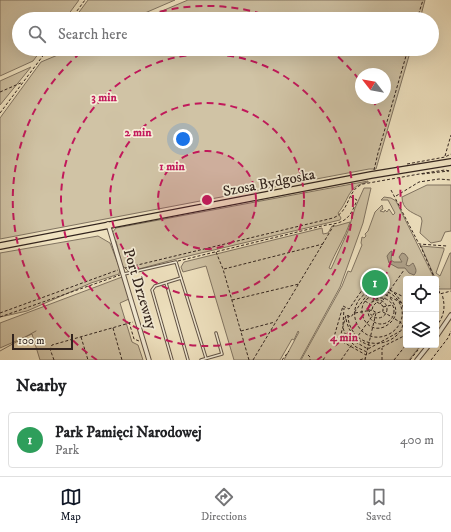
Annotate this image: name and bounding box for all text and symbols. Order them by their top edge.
search box [12,12,439,56]
icon: search [26,23,48,45]
text: Search here [58,25,127,44]
north arrow [355,68,391,104]
text: 3 min [91,90,117,105]
text: 2 min [125,125,152,140]
your location [173,129,193,149]
text: 1 min [159,159,185,174]
street label: Szosa Bydgoska [221,165,317,201]
centre of rings [200,193,214,207]
street label: Port Drzewny [119,246,161,332]
pin: 1 [362,268,388,298]
map controls [403,276,439,348]
button: locate [403,276,439,312]
button: layers [403,312,439,348]
text: 4 min [329,330,359,345]
scale bar [12,332,73,351]
text: 100 m [18,334,44,348]
text: Nearby [16,375,66,397]
text: Park Pamięci Narodowej [55,423,202,442]
text: 1 [28,432,32,448]
text: 400 m [400,432,434,448]
text: Park [55,442,79,458]
tab: Map [60,486,82,524]
tab: Directions [201,486,247,524]
tab: Saved [366,486,391,524]

